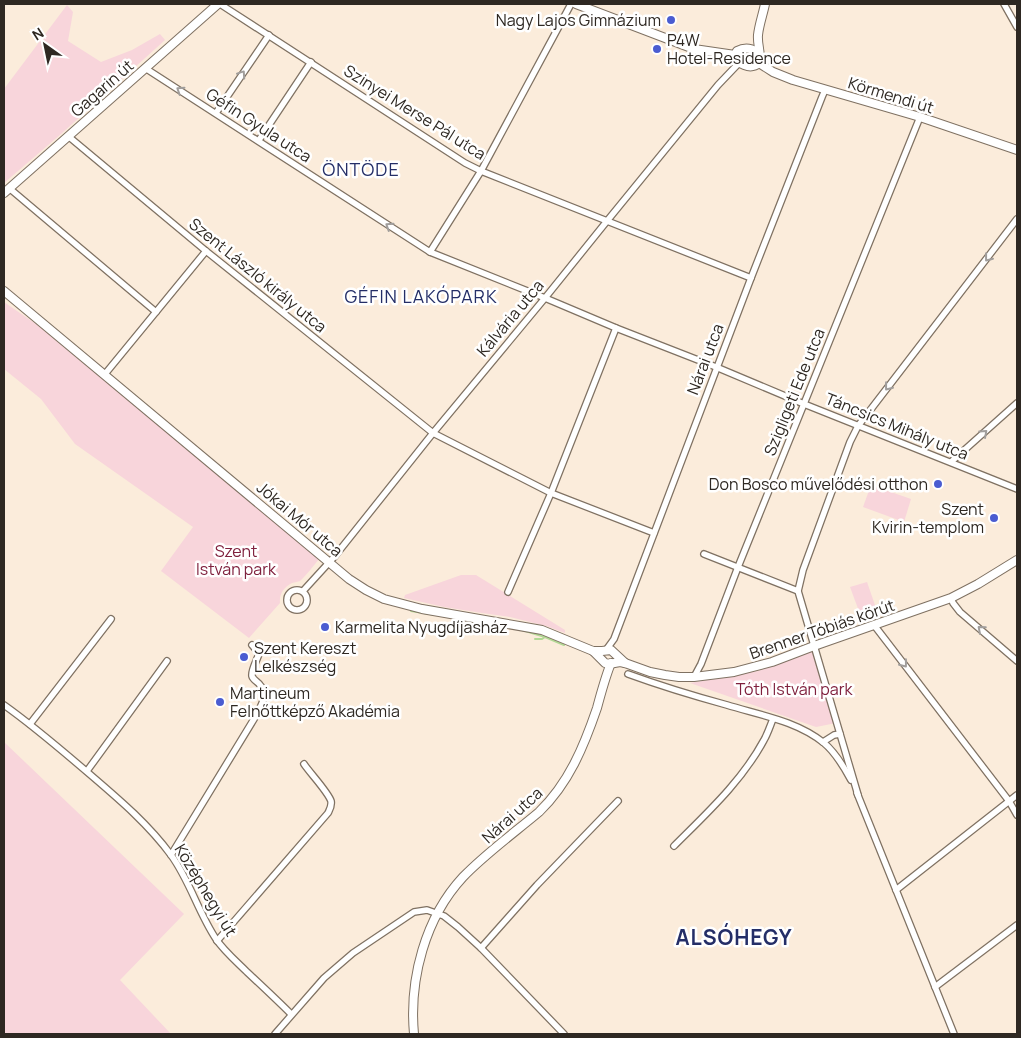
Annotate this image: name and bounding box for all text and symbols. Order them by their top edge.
place label: Nagy Lajos Gimnázium [496,9,661,31]
marker: Nagy Lajos Gimnázium [665,14,677,26]
north arrow [20,20,70,70]
text: N [28,23,47,44]
place label: P4W Hotel-Residence [667,29,791,69]
marker: P4W Hotel-Residence [651,43,663,55]
street label: Gagarin út [66,55,138,121]
street label: Szinyei Merse Pál utca [340,59,490,165]
one-way arrow [236,70,246,79]
street label: Körmendi út [845,72,937,118]
street label: Géfin Gyula utca [202,83,316,167]
one-way arrow [176,87,185,96]
district label: ÖNTÖDE [322,157,400,181]
street label: Szent László király utca [185,213,331,337]
one-way arrow [386,223,395,232]
one-way arrow [985,252,993,261]
street label: Kálvária utca [472,275,548,361]
district label: GÉFIN LAKÓPARK [344,284,498,308]
street label: Nárai utca [681,320,729,398]
street label: Szigligeti Ede utca [758,325,830,459]
one-way arrow [886,381,894,390]
street label: Táncsics Mihály utca [822,387,972,465]
one-way arrow [978,430,987,439]
place label: Don Bosco művelődési otthon [709,473,928,495]
street label: Jókai Mór utca [252,477,348,561]
marker: Don Bosco művelődési otthon [932,478,944,490]
place label: Szent Kvirin-templom [872,498,984,538]
marker: Szent Kvirin-templom [988,512,1000,524]
park label: Szent István park [196,540,277,580]
street label: Brenner Tóbiás körút [746,594,898,664]
place label: Karmelita Nyugdíjasház [335,616,508,638]
marker: Karmelita Nyugdíjasház [319,621,331,633]
one-way arrow [977,626,986,635]
place label: Szent Kereszt Lelkészség [254,637,356,677]
marker: Szent Kereszt Lelkészség [238,651,250,663]
one-way arrow [898,658,906,667]
park label: Tóth István park [736,678,853,700]
place label: Martineum Felnőttképző Akadémia [230,682,400,722]
marker: Martineum Felnőttképző Akadémia [214,696,226,708]
street label: Nárai utca [477,782,547,848]
street label: Középhegyi út [170,840,242,940]
district label: ALSÓHEGY [675,923,793,951]

